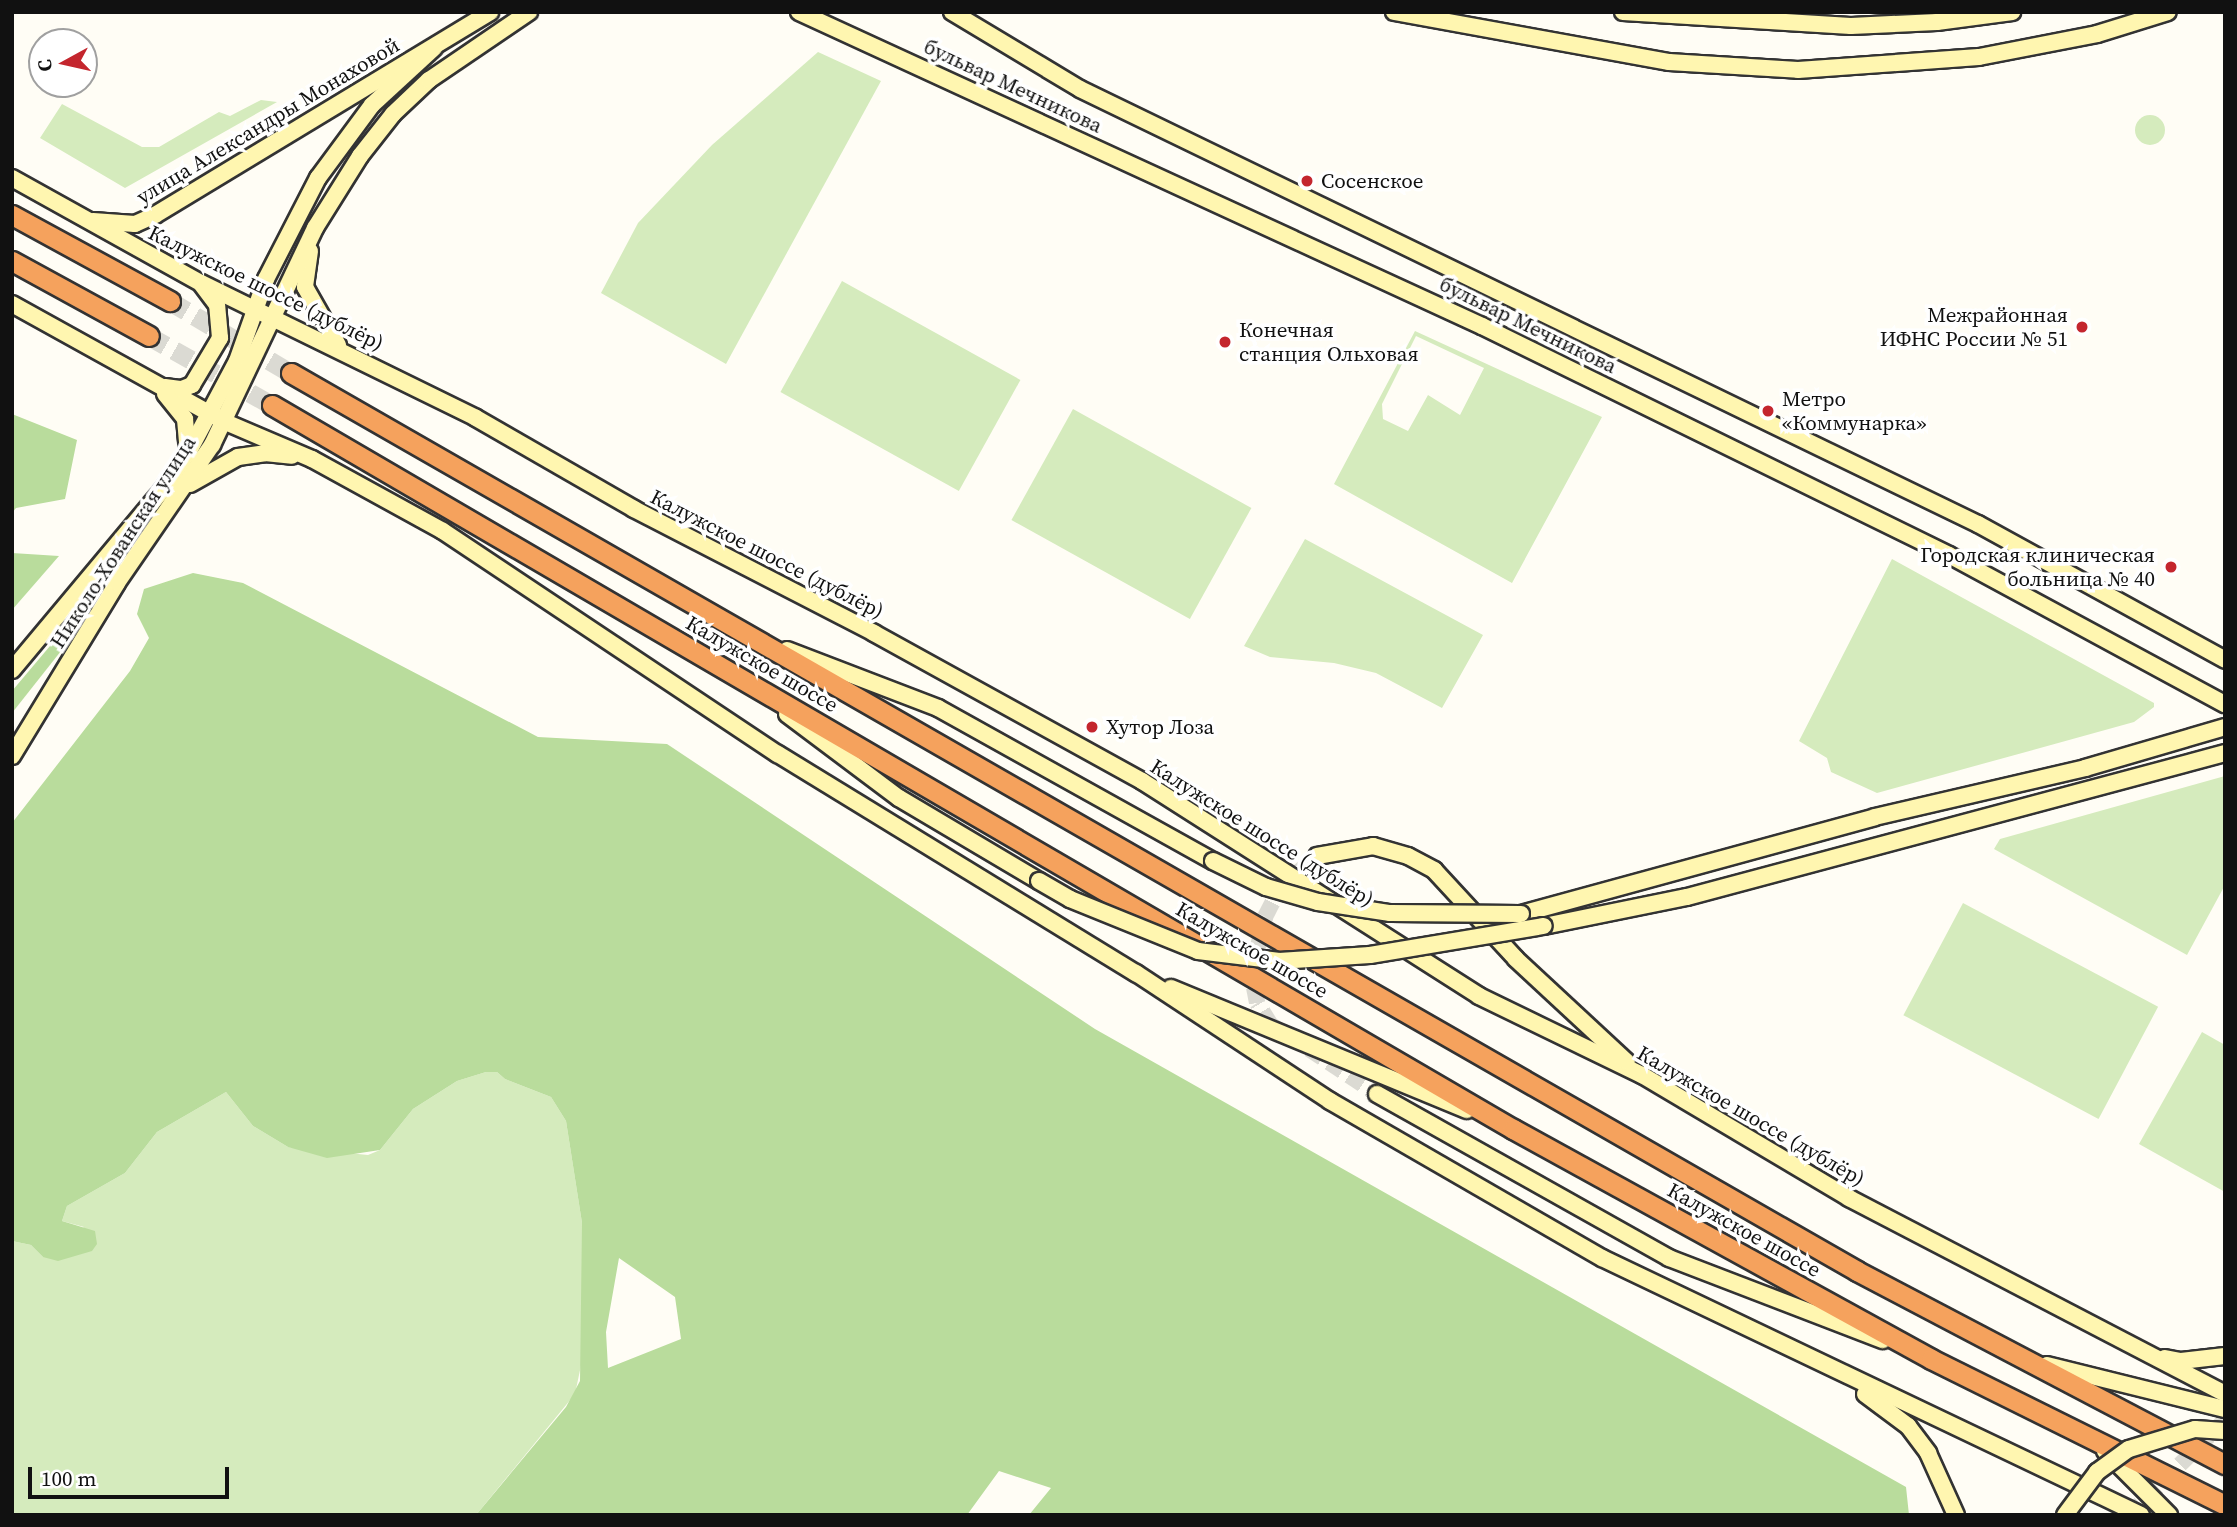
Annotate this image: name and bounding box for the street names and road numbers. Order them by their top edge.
street label: улица Александры Монаховой [132,32,404,210]
street label: бульвар Мечникова [920,34,1106,138]
street label: Калужское шоссе (дублёр) [144,220,388,356]
street label: бульвар Мечникова [1435,271,1621,379]
street label: Николо-Хованская улица [45,431,201,653]
street label: Калужское шоссе (дублёр) [646,484,888,624]
street label: Калужское шоссе [681,610,843,718]
street label: Калужское шоссе (дублёр) [1146,754,1378,912]
street label: Калужское шоссе [1171,896,1333,1004]
street label: Калужское шоссе (дублёр) [1633,1040,1869,1192]
street label: Калужское шоссе [1663,1177,1825,1283]

